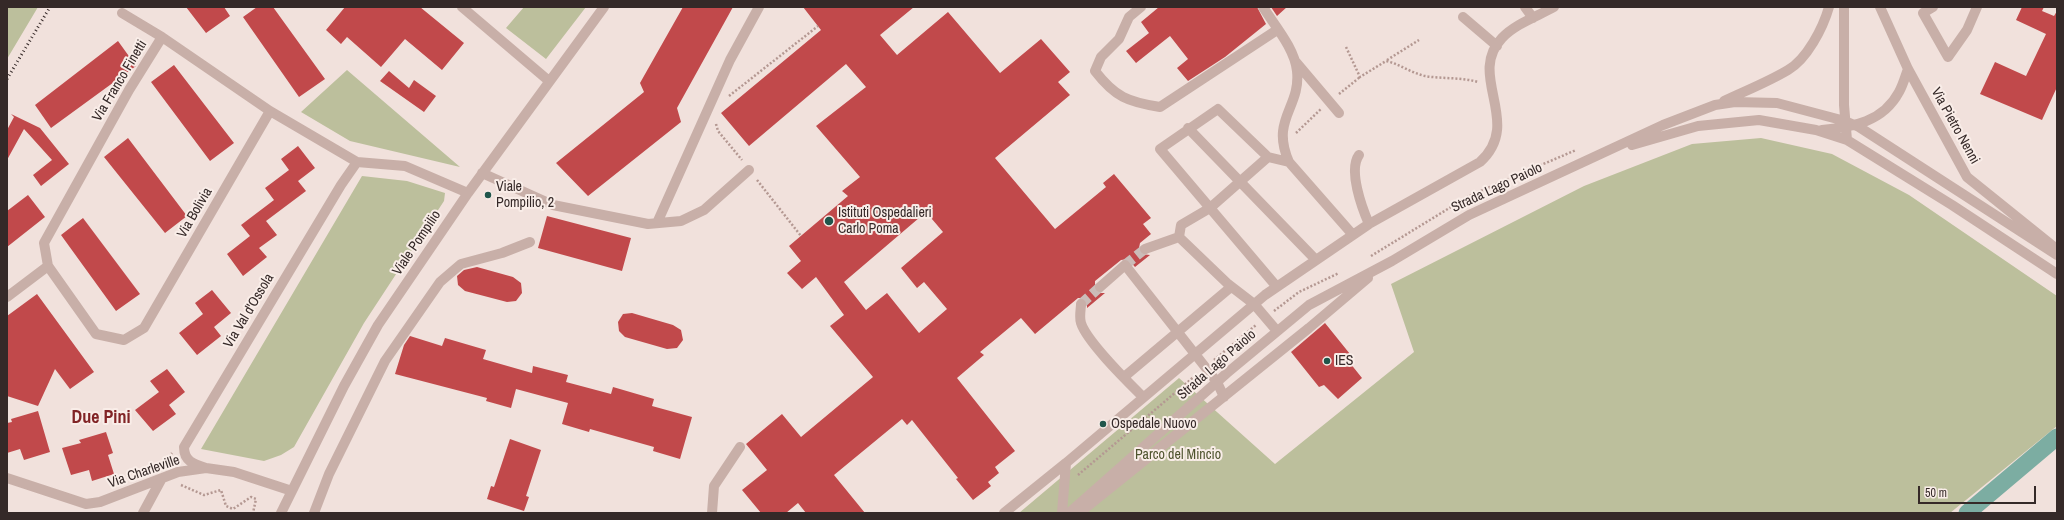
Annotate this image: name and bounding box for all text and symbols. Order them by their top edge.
street label: Via Franco Finetti [89,37,151,125]
street label: Via Pietro Nenni [1927,85,1983,167]
street label: Strada Lago Paiolo [1449,160,1545,216]
place label: Viale Pompilio, 2 [496,179,554,212]
street label: Via Bolivia [174,185,216,241]
marker: Viale Pompilio, 2 [483,190,493,200]
place label: Istituti Ospedalieri Carlo Poma [838,205,932,238]
street label: Viale Pompilio [389,207,445,279]
marker: Istituti Ospedalieri Carlo Poma [823,215,835,227]
street label: Via Val d'Ossola [220,271,278,351]
street label: Strada Lago Paiolo [1174,326,1260,404]
place label: IES [1335,353,1354,369]
marker: IES [1322,356,1332,366]
district label: Due Pini [71,407,131,429]
place label: Ospedale Nuovo [1111,416,1197,432]
marker: Ospedale Nuovo [1098,419,1108,429]
park label: Parco del Mincio [1135,447,1221,463]
street label: Via Charleville [106,452,182,492]
scale bar [1920,478,2038,504]
text: 50 m [1925,485,1947,501]

